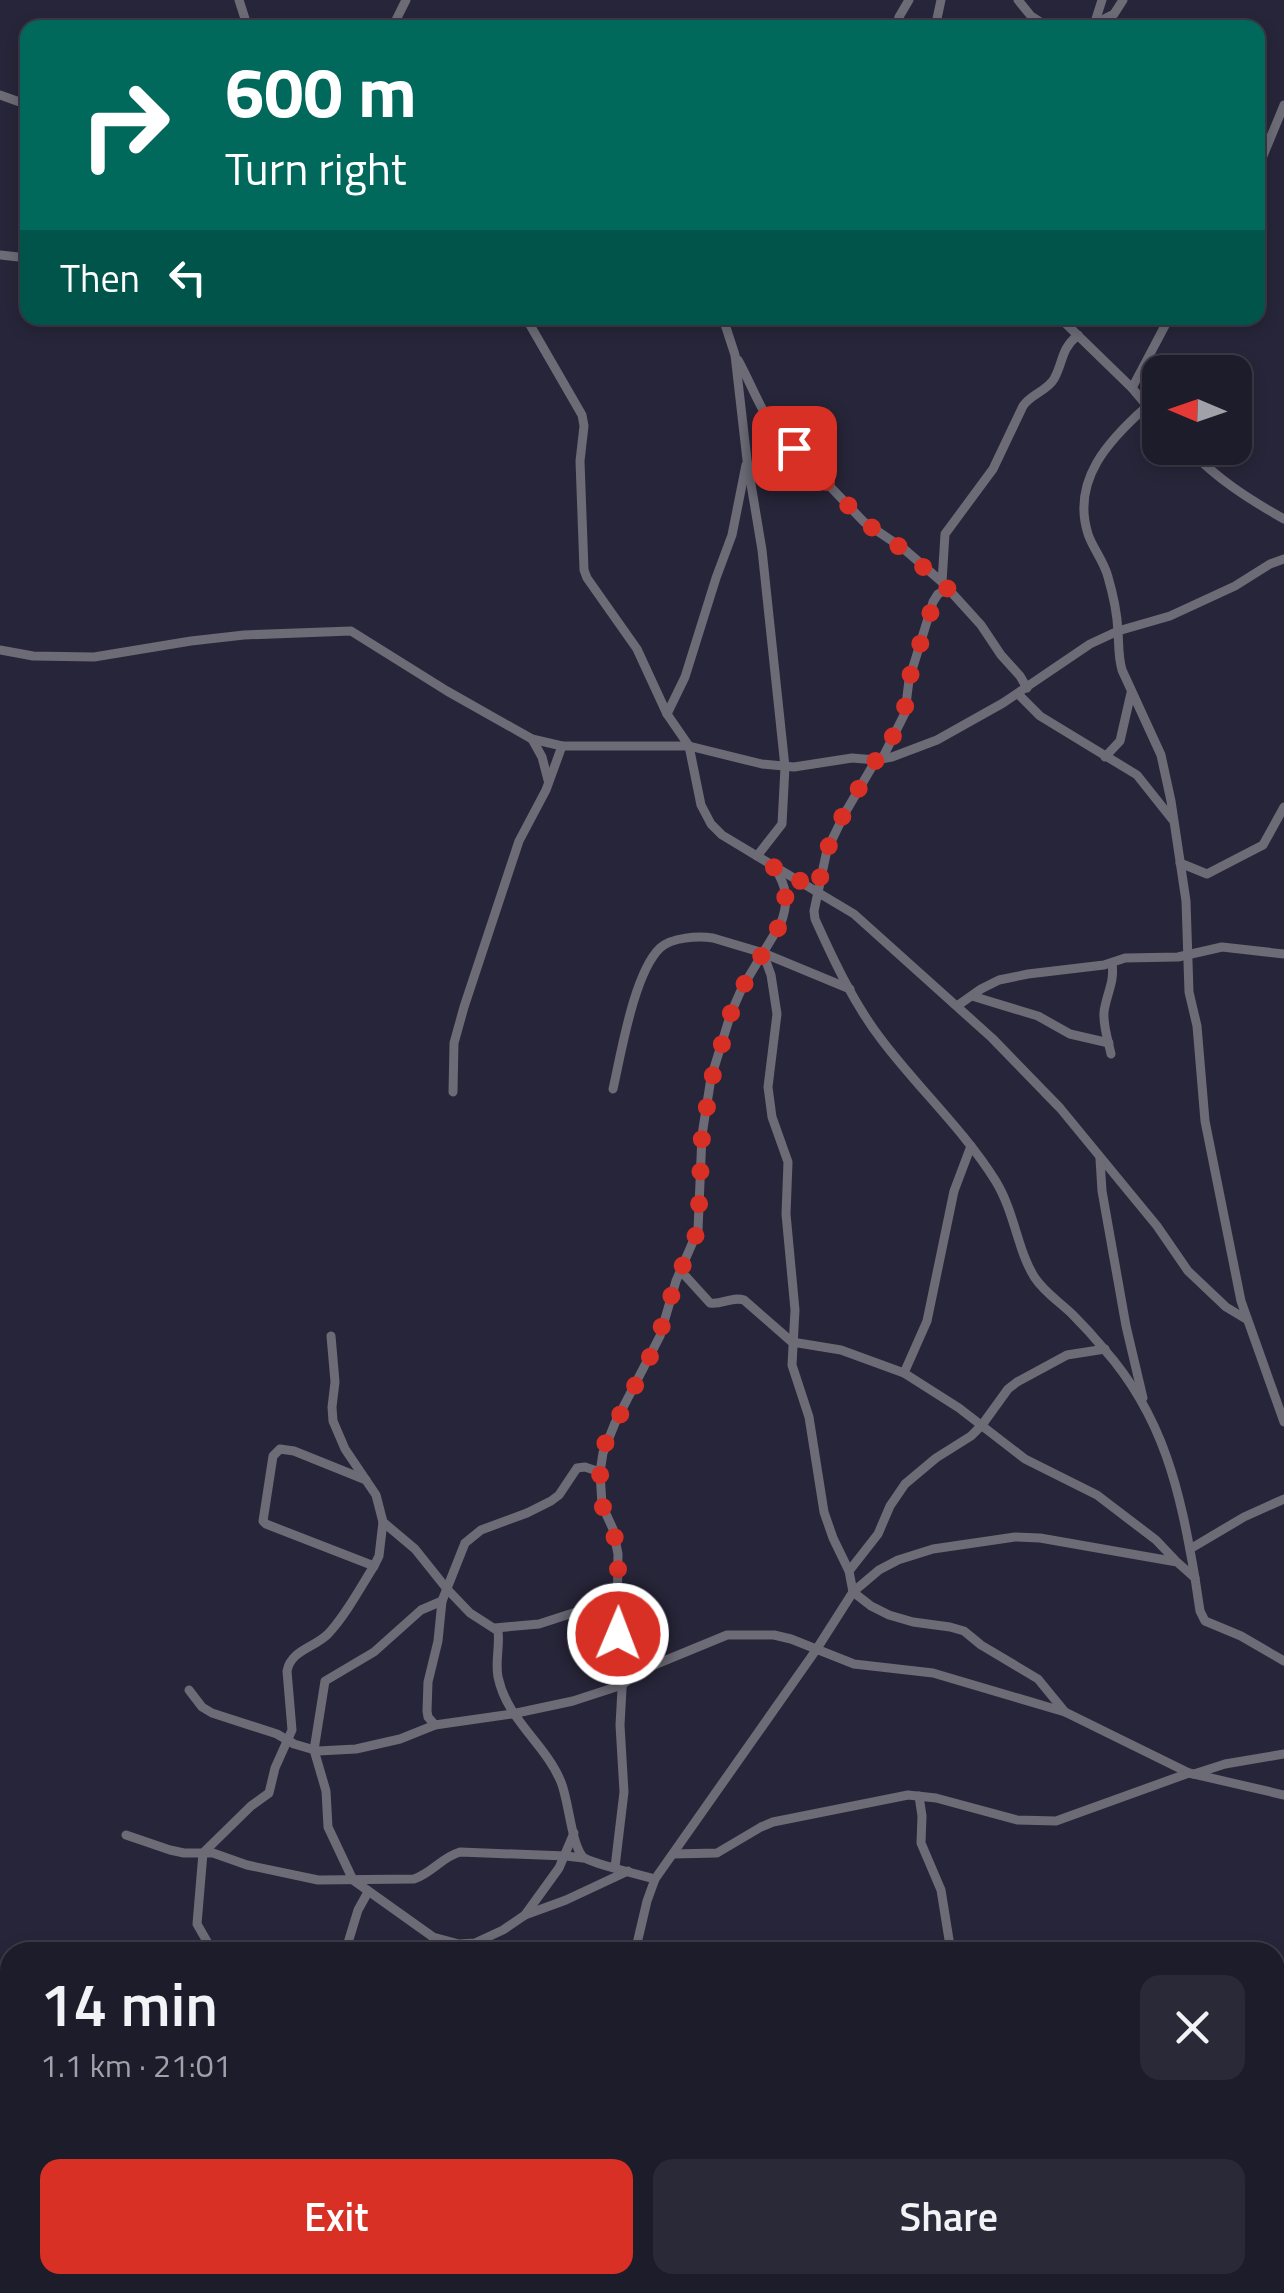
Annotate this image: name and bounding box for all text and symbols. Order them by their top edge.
text: 600 m [225,38,417,144]
icon: right [60,60,190,190]
text: Turn right [225,134,407,202]
text: Then [60,249,140,307]
icon: left [160,250,215,305]
north arrow [1142,355,1252,465]
map controls [1142,355,1252,465]
pin [752,406,837,491]
icon: arrive [767,421,822,476]
position arrow [566,1582,670,1686]
text: 14 min [40,1958,218,2049]
button: close [1140,1975,1245,2080]
text: 1.1 km · 21:01 [40,2041,232,2089]
button: Exit [40,2159,633,2274]
button: Share [653,2159,1245,2274]

